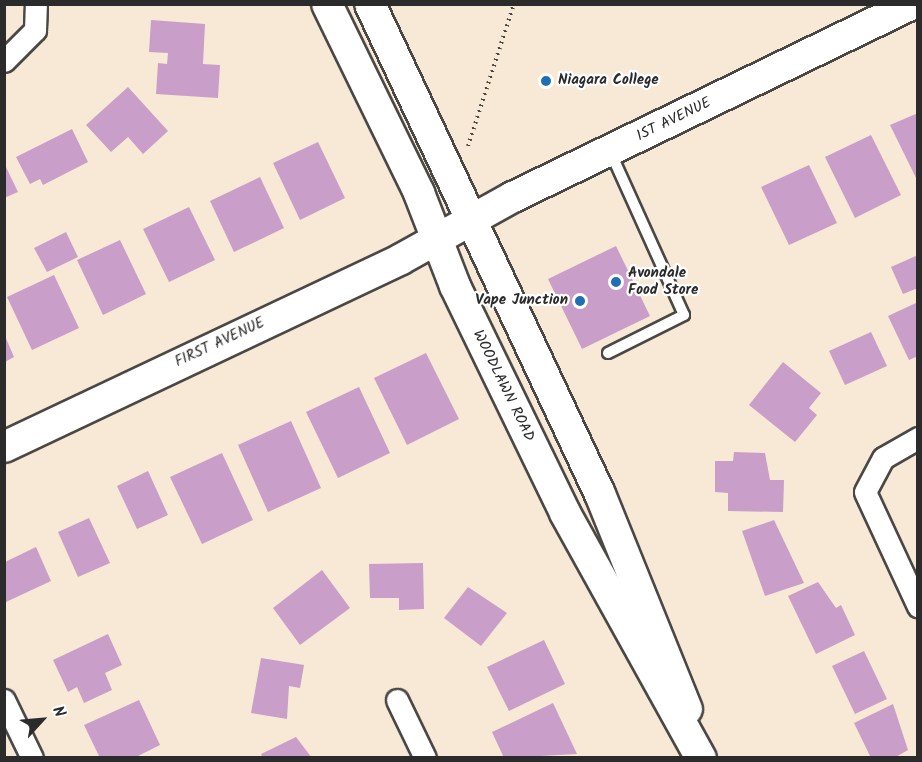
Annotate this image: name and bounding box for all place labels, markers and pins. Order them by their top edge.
place label: Niagara College [558,72,659,90]
marker: Niagara College [539,74,553,88]
place label: Avondale Food Store [628,264,698,299]
marker: Avondale Food Store [609,275,623,289]
place label: Vape Junction [475,292,568,310]
marker: Vape Junction [573,294,587,308]

